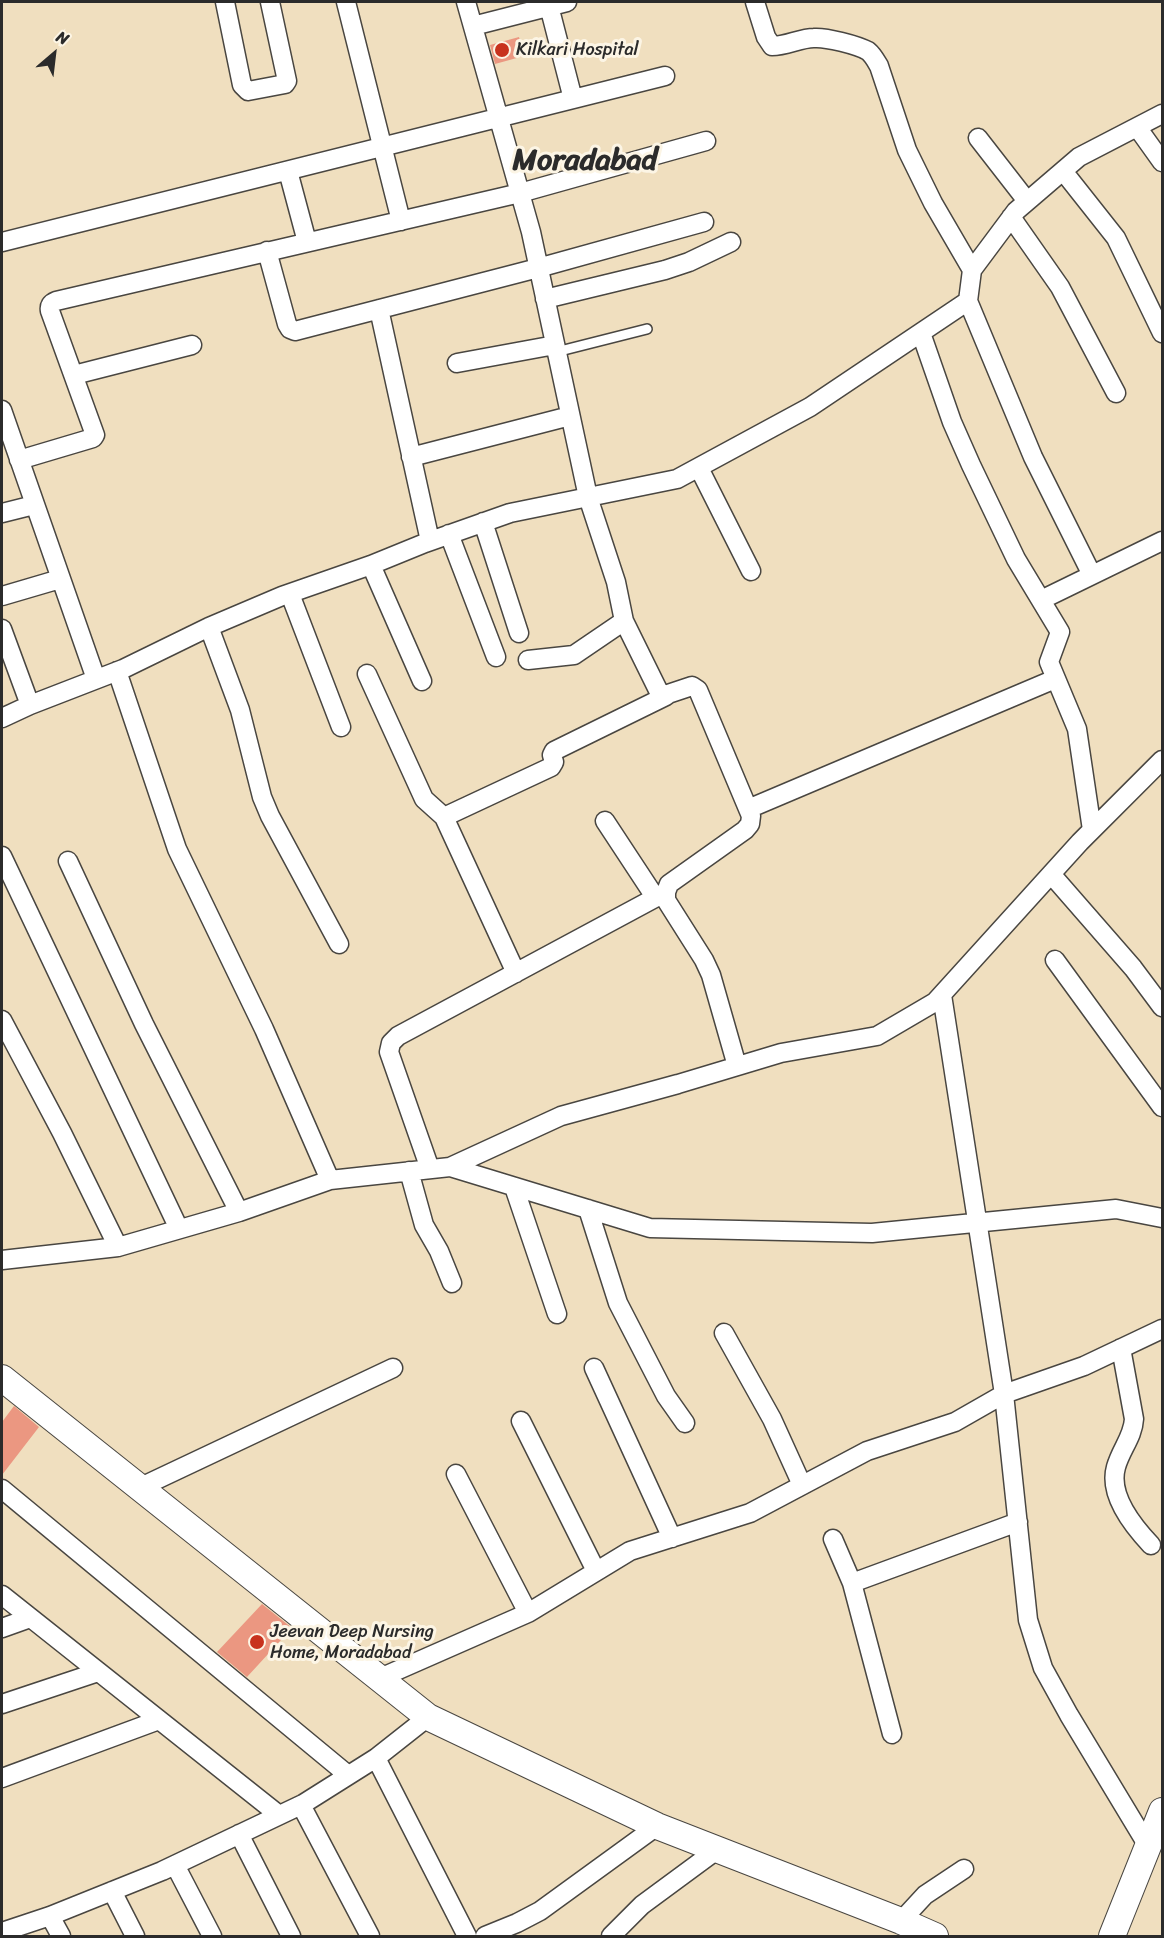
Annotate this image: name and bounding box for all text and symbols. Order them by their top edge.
text: N [51,22,74,53]
north arrow [24,24,84,84]
place label: Kilkari Hospital [516,39,639,61]
marker: Kilkari Hospital [493,41,511,59]
district label: Moradabad [513,143,657,179]
place label: Jeevan Deep Nursing Home, Moradabad [270,1621,434,1664]
marker: Jeevan Deep Nursing Home, Moradabad [248,1633,266,1651]

